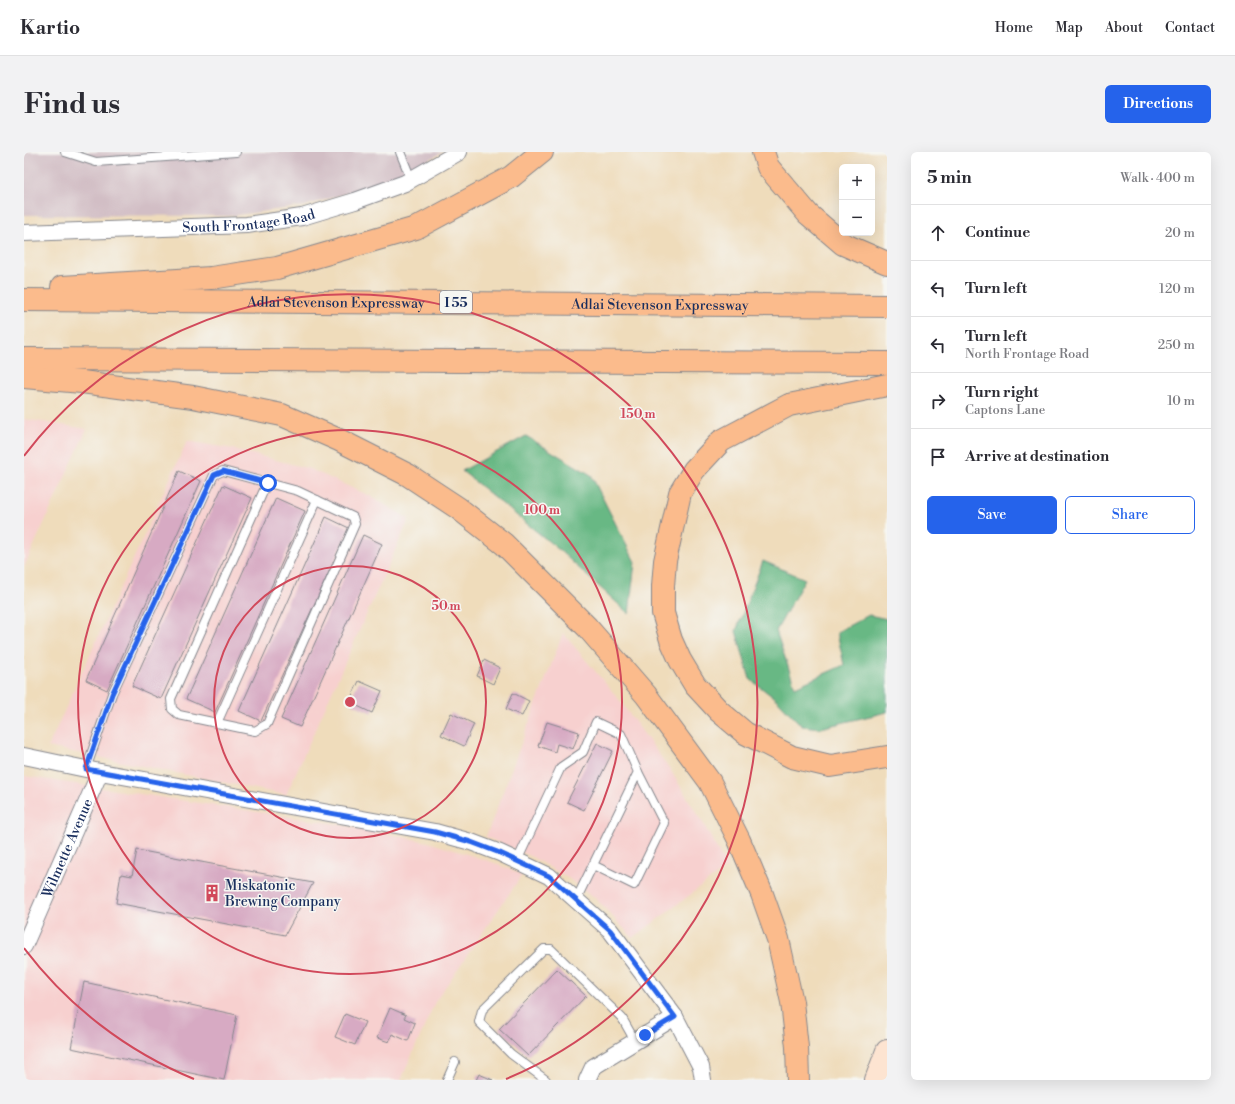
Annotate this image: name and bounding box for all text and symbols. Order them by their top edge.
text: Kartio [20,16,80,40]
text: Home [995,19,1033,37]
text: Map [1055,19,1083,37]
text: About [1105,19,1143,37]
text: Contact [1165,19,1215,37]
button: Directions [1105,85,1211,123]
text: Find us [24,87,120,122]
map controls [839,164,875,236]
button: + [839,164,875,200]
text: 5 min [927,167,972,189]
text: Walk · 400 m [1120,170,1195,186]
button: − [839,200,875,236]
street label: South Frontage Road [182,206,317,237]
icon: ahead [927,222,949,244]
text: Continue [965,223,1030,242]
text: 20 m [1165,225,1195,241]
icon: left [927,278,949,300]
text: Turn left [965,279,1027,298]
text: 120 m [1159,281,1195,297]
road number: I 55 [440,291,472,313]
street label: Adlai Stevenson Expressway [246,294,425,313]
street label: Adlai Stevenson Expressway [570,296,749,315]
text: Turn left [965,327,1027,346]
icon: left [927,334,949,356]
text: 250 m [1158,337,1195,353]
text: North Frontage Road [965,346,1089,362]
text: Turn right [965,383,1039,402]
icon: right [927,390,949,412]
text: 10 m [1167,393,1195,409]
text: Captons Lane [965,402,1045,418]
text: 150 m [621,407,655,422]
icon: arrive [927,446,949,468]
text: Arrive at destination [965,447,1109,466]
route start [259,474,277,492]
button: Save [927,496,1057,534]
button: Share [1065,496,1195,534]
text: 100 m [524,503,560,518]
text: 50 m [431,599,461,614]
centre of rings [343,695,357,709]
street label: Wilmette Avenue [38,796,97,902]
place label: Miskatonic Brewing Company [224,877,341,911]
building icon: Miskatonic Brewing Company [202,883,222,903]
route end [636,1026,654,1044]

